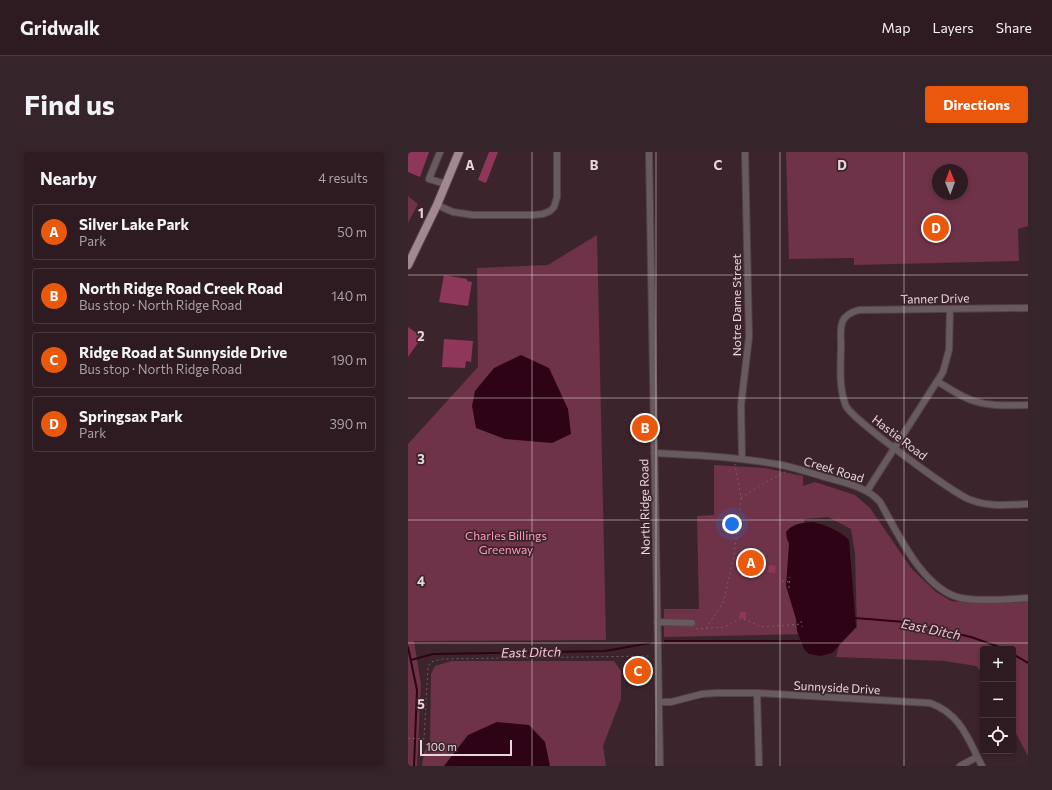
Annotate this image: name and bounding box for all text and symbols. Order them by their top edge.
text: Gridwalk [20,16,100,39]
text: Map [882,19,910,36]
text: Layers [932,19,974,36]
text: Share [996,19,1032,36]
button: Directions [925,86,1028,123]
text: Find us [24,87,115,121]
text: A [465,157,475,173]
text: B [590,157,599,173]
text: C [714,157,723,173]
text: D [837,157,847,173]
north arrow [932,164,968,200]
text: Nearby [40,168,97,189]
text: 4 results [318,170,368,186]
text: 1 [418,205,424,221]
pin: D [923,213,949,243]
text: Silver Lake Park [79,215,189,233]
text: A [49,224,59,240]
text: 50 m [337,224,367,240]
text: Park [79,233,106,249]
street label: Notre Dame Street [729,254,743,356]
text: North Ridge Road Creek Road [79,279,283,297]
text: B [50,288,58,304]
text: 140 m [331,288,367,304]
street label: Tanner Drive [900,290,970,306]
text: Bus stop · North Ridge Road [79,297,242,313]
text: 2 [417,328,425,344]
text: Ridge Road at Sunnyside Drive [79,343,287,361]
text: C [50,352,58,368]
text: 190 m [331,352,367,368]
text: Bus stop · North Ridge Road [79,361,242,377]
text: Springsax Park [79,407,183,425]
street label: Hastie Road [870,412,930,462]
pin: B [632,413,658,443]
text: D [49,416,59,432]
text: 390 m [329,416,367,432]
text: Park [79,425,106,441]
text: 3 [417,451,425,467]
street label: Creek Road [802,453,866,485]
street label: North Ridge Road [636,459,652,555]
your location [722,514,742,534]
park label: Charles Billings Greenway [465,528,547,556]
pin: A [738,548,764,578]
text: 4 [417,573,425,589]
water label: East Ditch [900,615,962,643]
water label: East Ditch [501,643,561,661]
map controls [980,646,1016,754]
button: + [980,646,1016,682]
pin: C [625,656,651,686]
street label: Sunnyside Drive [793,678,881,696]
button: − [980,682,1016,718]
text: 5 [417,696,425,712]
button: locate [980,718,1016,754]
scale bar [420,738,512,757]
text: 100 m [426,740,457,753]

